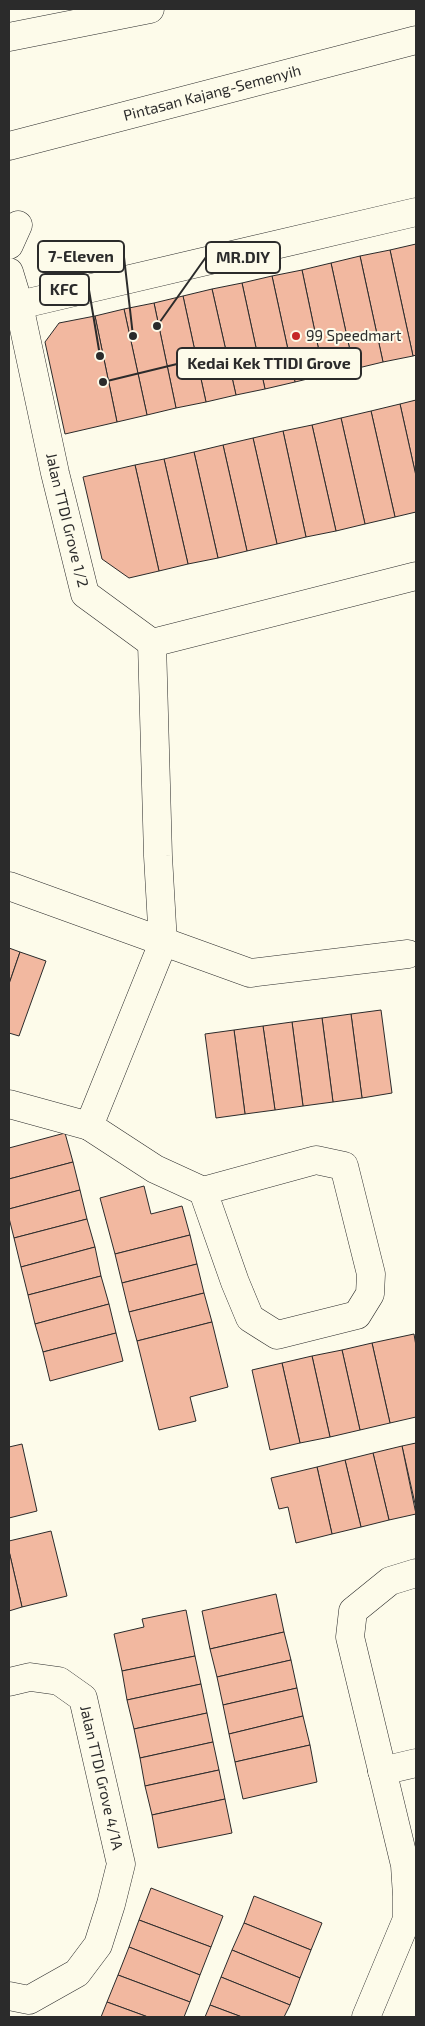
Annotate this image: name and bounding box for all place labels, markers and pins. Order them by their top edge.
callout: 7-Eleven [38,241,124,272]
callout: MR.DIY [206,242,280,273]
callout: KFC [40,274,89,305]
place label: 99 Speedmart [306,326,402,344]
marker: 99 Speedmart [290,330,302,342]
callout: Kedai Kek TTIDI Grove [177,348,361,379]

